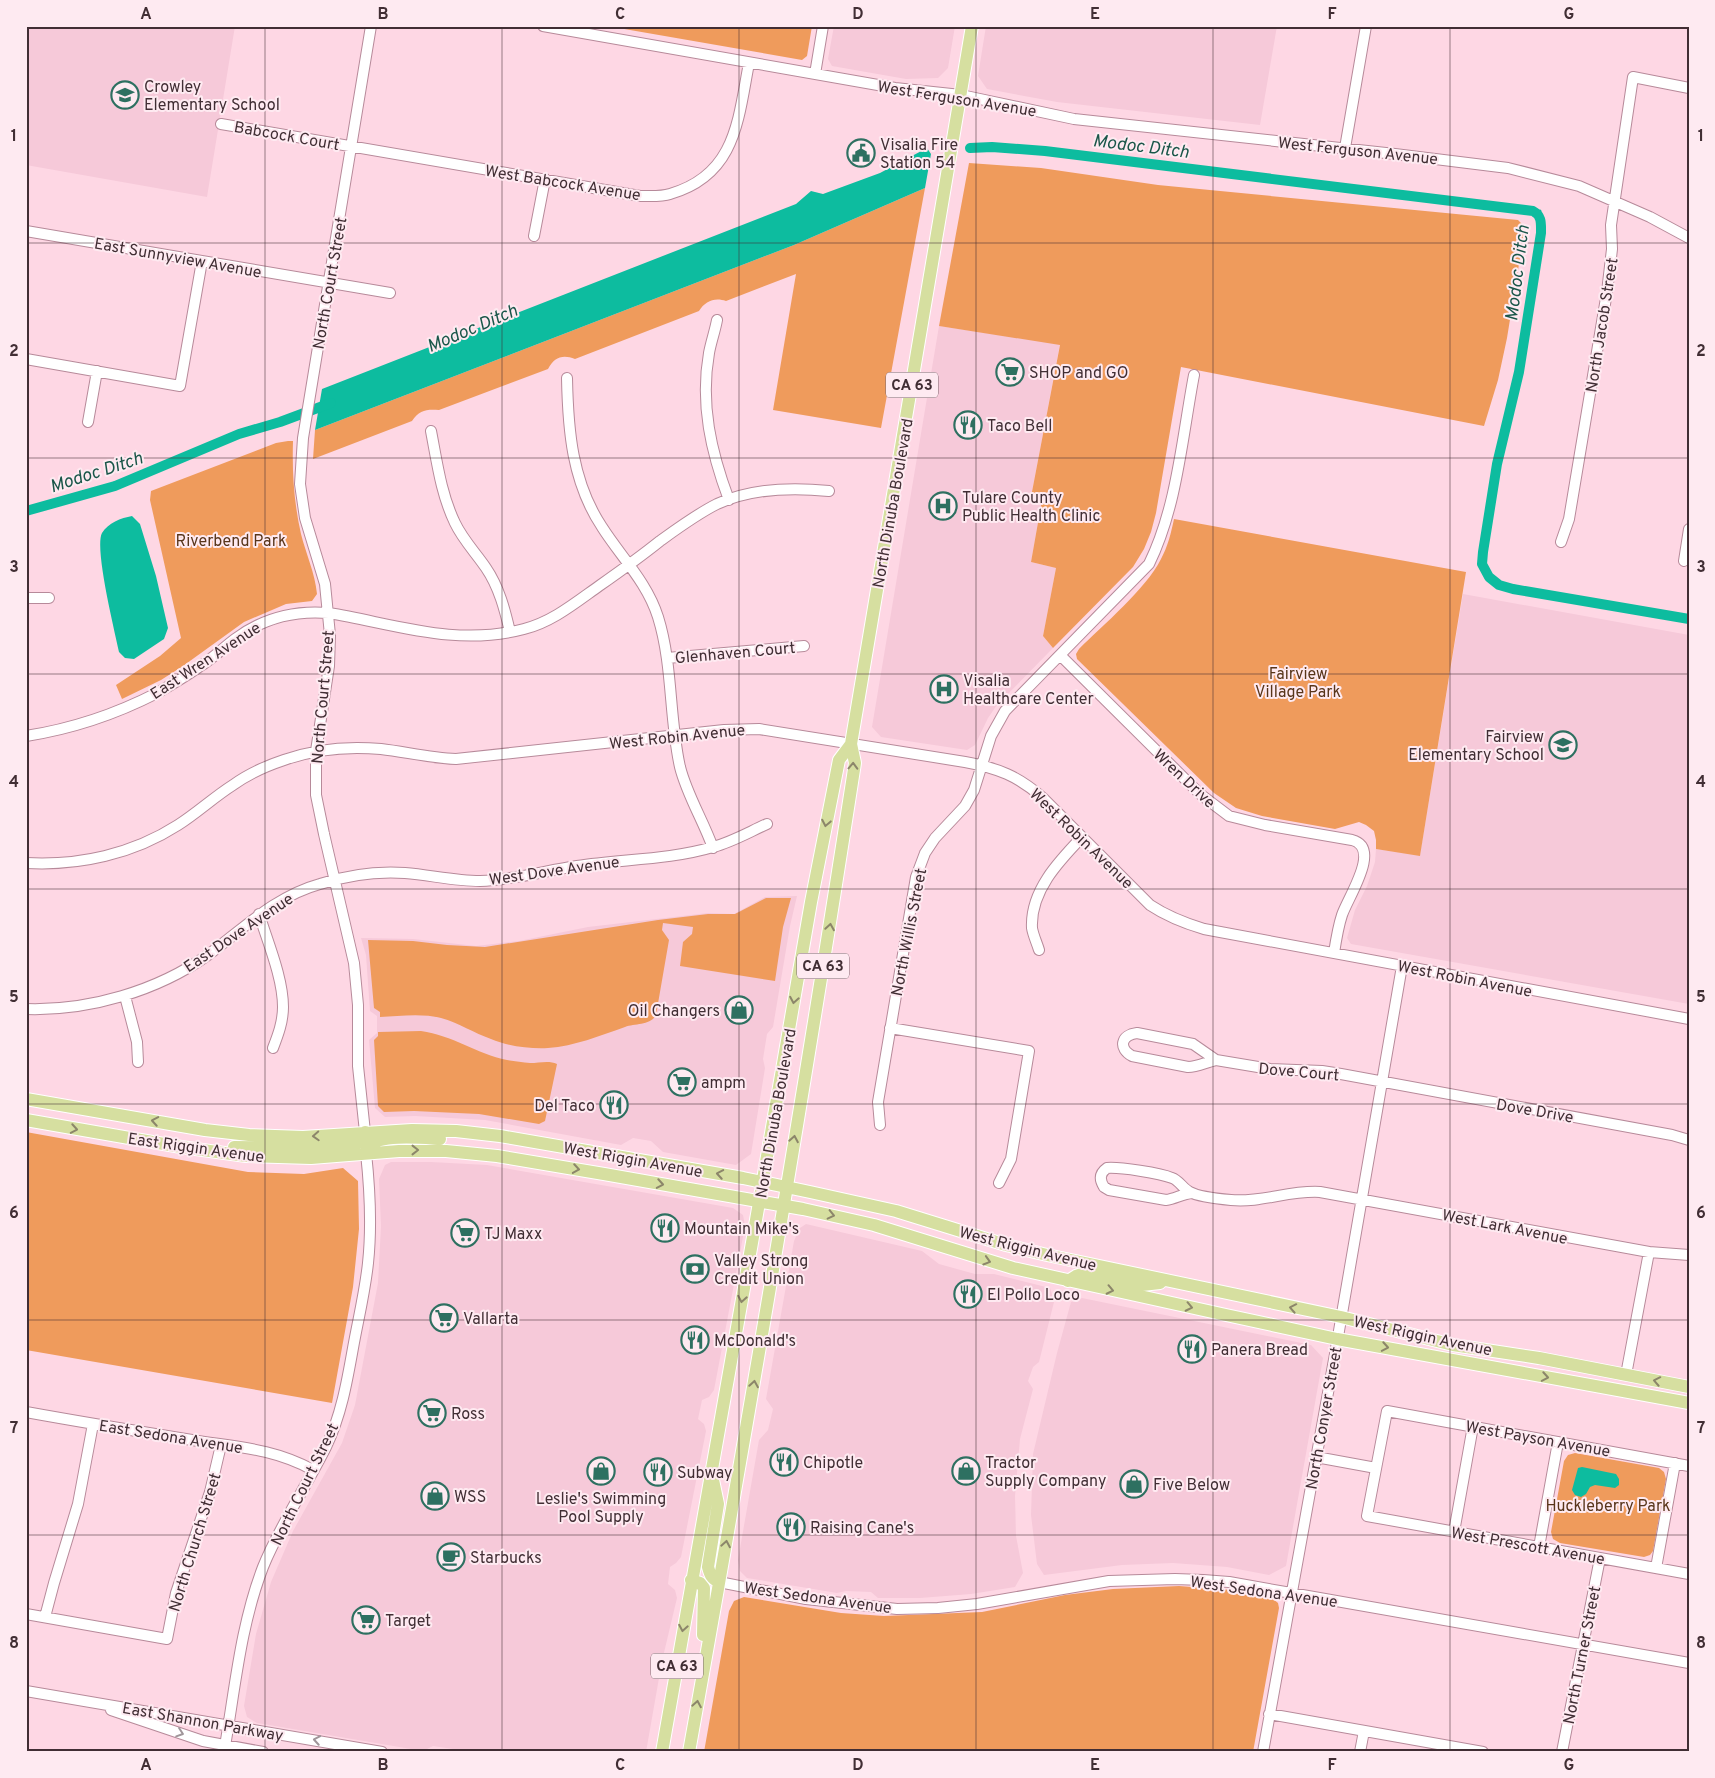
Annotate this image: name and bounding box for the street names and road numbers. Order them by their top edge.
street label: West Ferguson Avenue [876,78,1038,122]
street label: Babcock Court [232,118,341,156]
street label: West Ferguson Avenue [1277,134,1439,170]
street label: West Babcock Avenue [483,162,642,206]
street label: North Court Street [309,216,352,351]
street label: East Sunnyview Avenue [92,234,263,284]
street label: North Jacob Street [1582,256,1624,394]
road number: CA 63 [886,372,938,398]
street label: North Dinuba Boulevard [869,417,919,590]
street label: East Wren Avenue [147,619,265,705]
street label: North Court Street [308,630,340,765]
street label: Glenhaven Court [674,639,796,669]
street label: West Robin Avenue [608,721,746,755]
street label: Wren Drive [1148,746,1219,813]
street label: West Robin Avenue [1025,785,1137,894]
street label: West Dove Avenue [488,853,621,891]
street label: North Willis Street [888,867,932,998]
street label: East Dove Avenue [180,890,298,978]
road number: CA 63 [797,954,849,978]
street label: West Robin Avenue [1396,957,1534,1003]
street label: North Dinuba Boulevard [752,1027,802,1200]
street label: Dove Court [1258,1059,1340,1086]
street label: Dove Drive [1495,1095,1575,1129]
street label: East Riggin Avenue [126,1130,265,1168]
street label: West Riggin Avenue [561,1139,704,1183]
street label: West Lark Avenue [1440,1206,1569,1250]
street label: West Riggin Avenue [957,1223,1098,1277]
street label: West Riggin Avenue [1352,1313,1494,1361]
street label: North Conyer Street [1303,1345,1347,1491]
street label: East Sedona Avenue [97,1417,244,1459]
street label: West Payson Avenue [1464,1417,1612,1463]
street label: North Court Street [267,1420,344,1549]
street label: North Church Street [165,1471,227,1615]
street label: West Prescott Avenue [1449,1524,1606,1570]
street label: West Sedona Avenue [1189,1573,1339,1613]
street label: West Sedona Avenue [743,1579,893,1619]
street label: North Turner Street [1560,1584,1606,1726]
road number: CA 63 [651,1654,703,1678]
street label: East Shannon Parkway [120,1699,285,1747]

